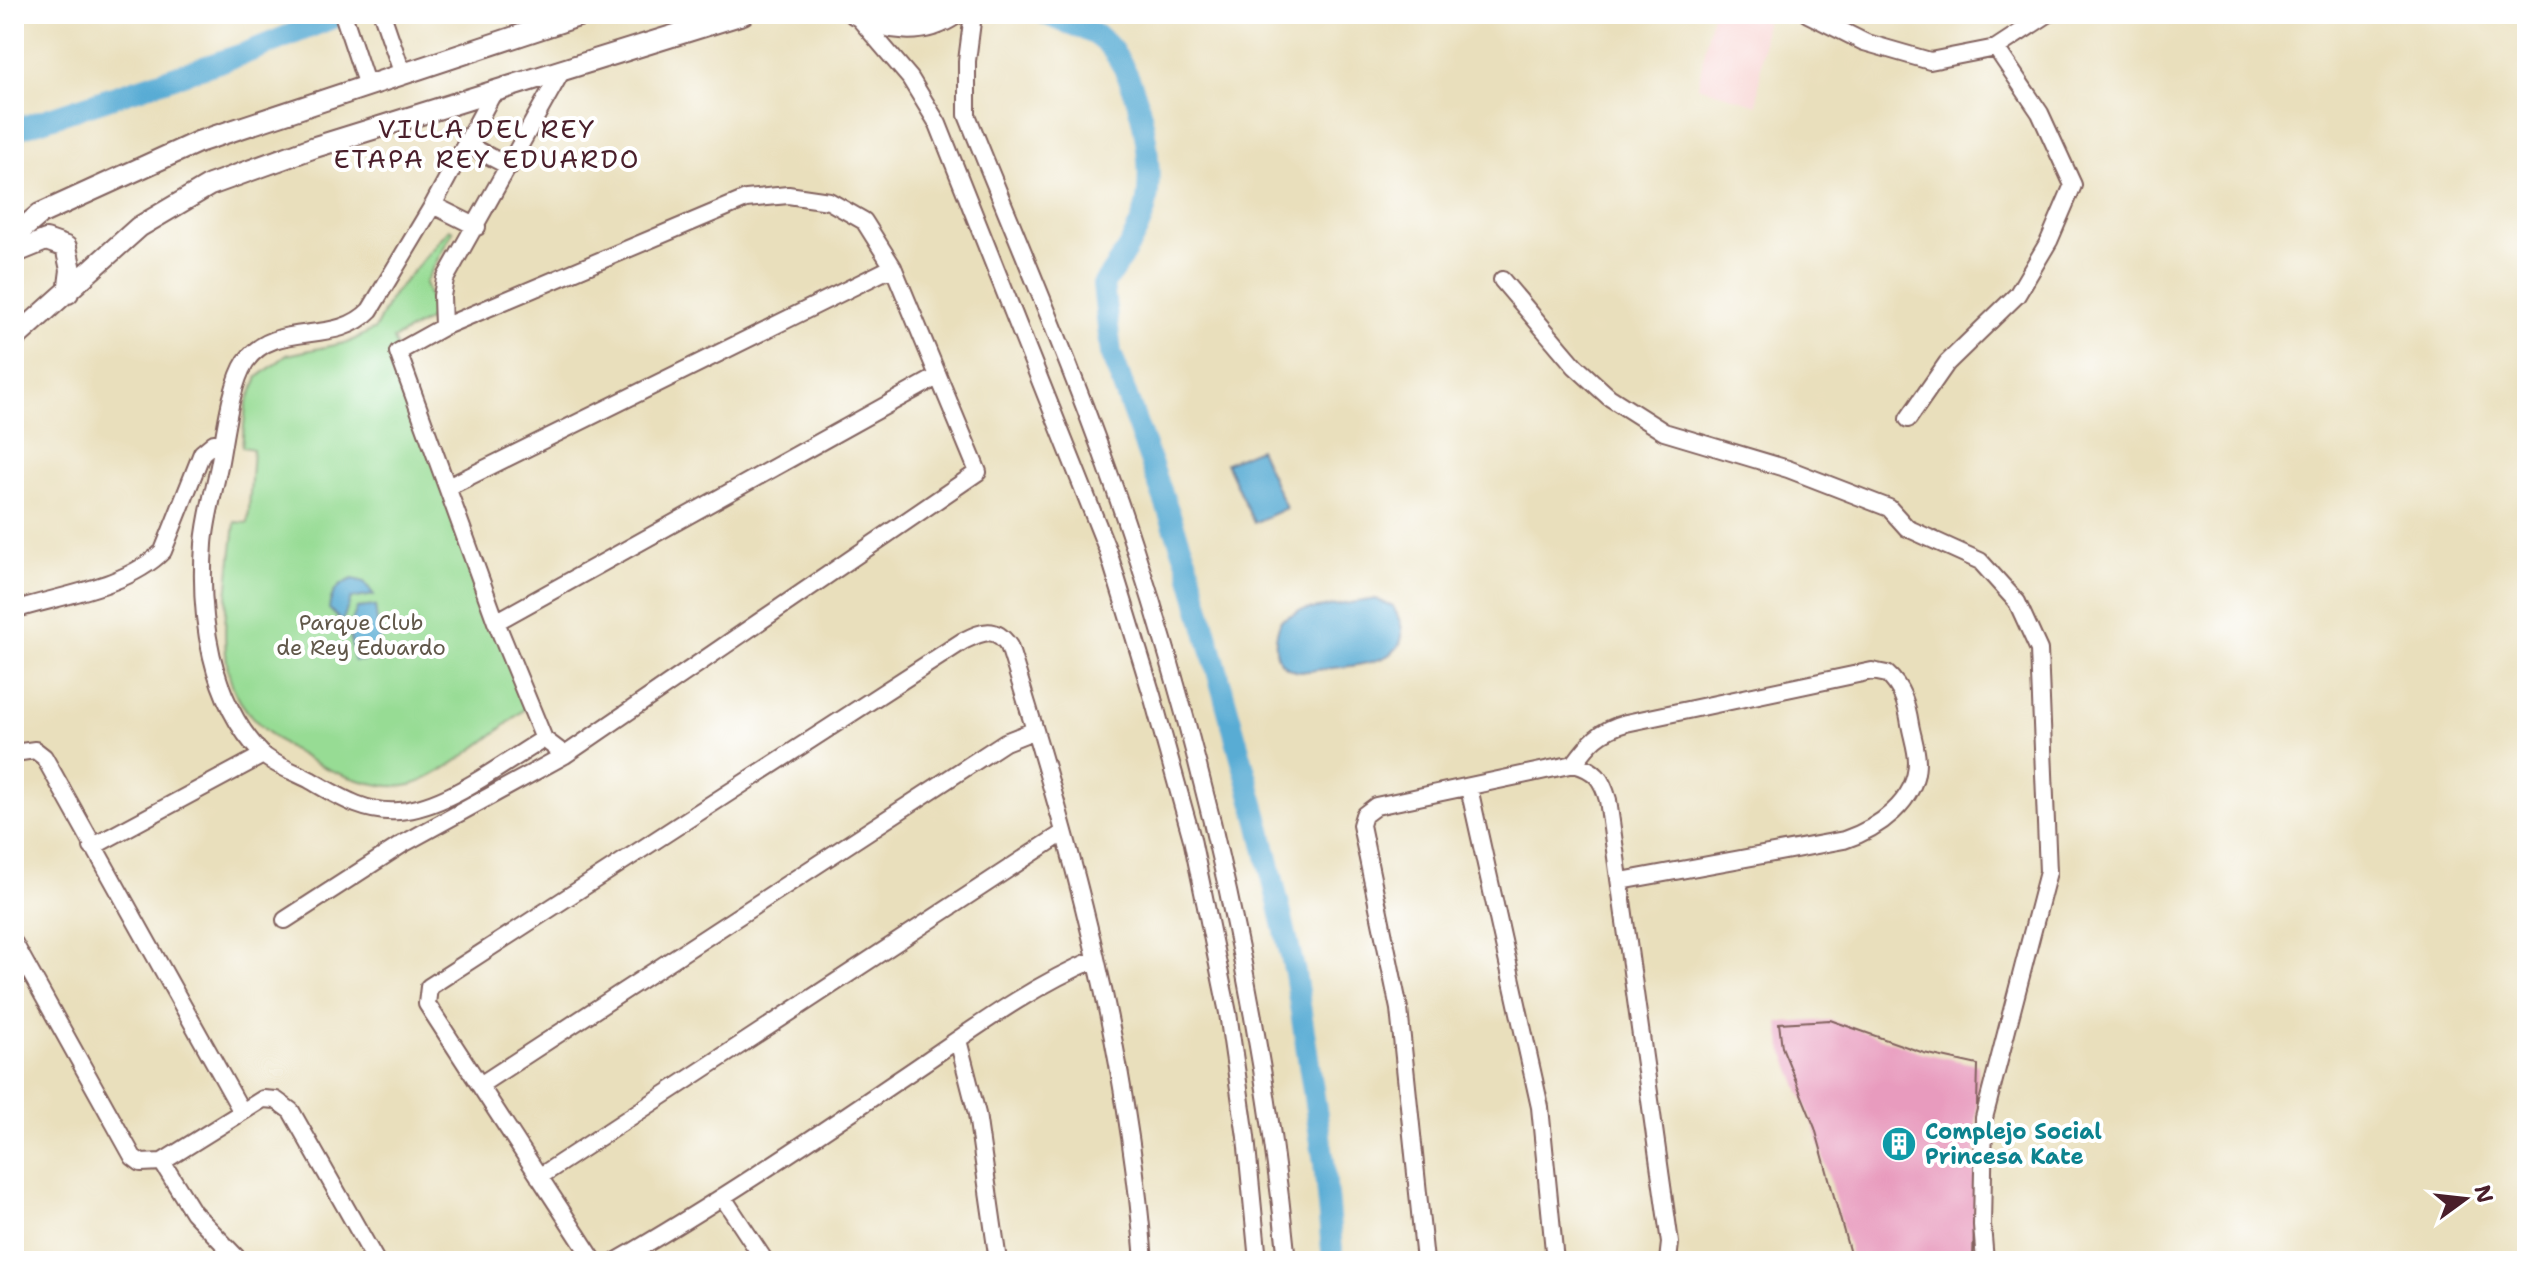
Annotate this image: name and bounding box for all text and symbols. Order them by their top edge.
district label: VILLA DEL REY ETAPA REY EDUARDO [334,111,641,176]
park label: Parque Club de Rey Eduardo [276,608,446,662]
place label: Complejo Social Princesa Kate [1925,1117,2102,1171]
building icon: Complejo Social Princesa Kate [1880,1125,1918,1163]
north arrow [2425,1159,2505,1239]
text: N [2468,1182,2500,1206]

